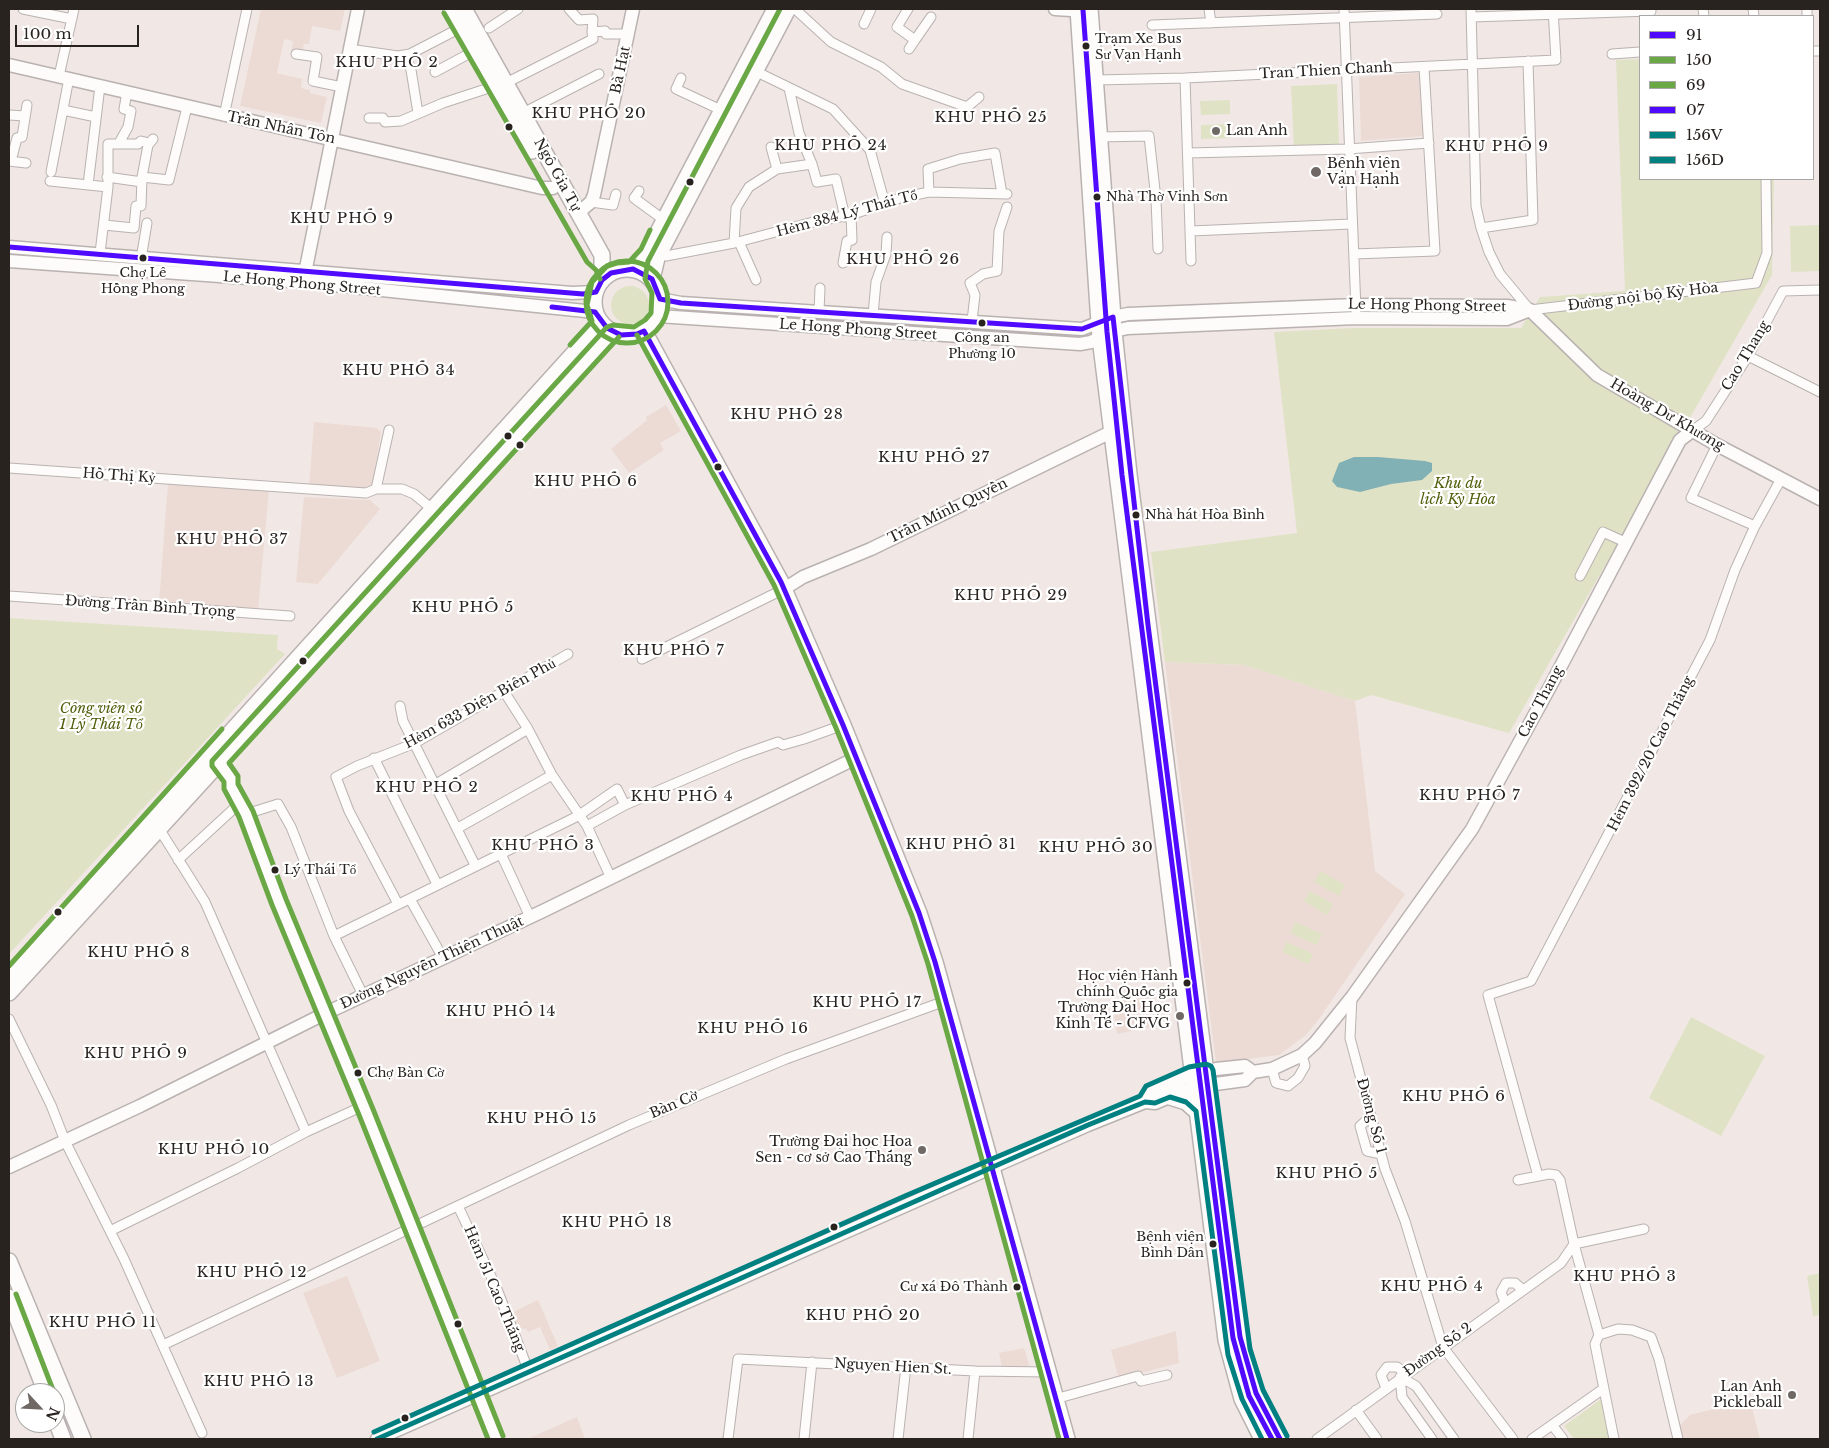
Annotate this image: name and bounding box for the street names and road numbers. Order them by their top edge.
street label: Bà Hạt [608,45,634,95]
street label: Tran Thien Chanh [1259,59,1393,83]
street label: Trần Nhân Tôn [225,108,337,148]
street label: Ngô Gia Tự [530,135,584,215]
street label: Hẻm 384 Lý Thái Tổ [775,187,919,241]
street label: Le Hong Phong Street [222,269,382,299]
street label: Đường nội bộ Kỳ Hòa [1567,279,1719,315]
street label: Le Hong Phong Street [1348,296,1506,316]
street label: Le Hong Phong Street [778,316,938,344]
street label: Cao Thang [1719,318,1773,394]
street label: Hoàng Dư Khương [1607,375,1727,455]
street label: Hồ Thị Kỷ [82,465,156,487]
street label: Trần Minh Quyền [886,475,1010,547]
street label: Đường Trần Bình Trọng [64,593,236,621]
street label: Hẻm 633 Ðiện Biên Phủ [401,655,559,753]
street label: Cao Thang [1515,663,1567,741]
street label: Hẻm 392/20 Cao Thắng [1604,673,1698,835]
street label: Đường Nguyễn Thiện Thuật [338,913,526,1013]
street label: Đường Số 1 [1353,1076,1389,1156]
street label: Bàn Cờ [647,1087,701,1123]
street label: Hẻm 51 Cao Thắng [460,1223,528,1355]
street label: Đường Số 2 [1401,1320,1475,1380]
street label: Nguyen Hien St. [834,1356,952,1378]

